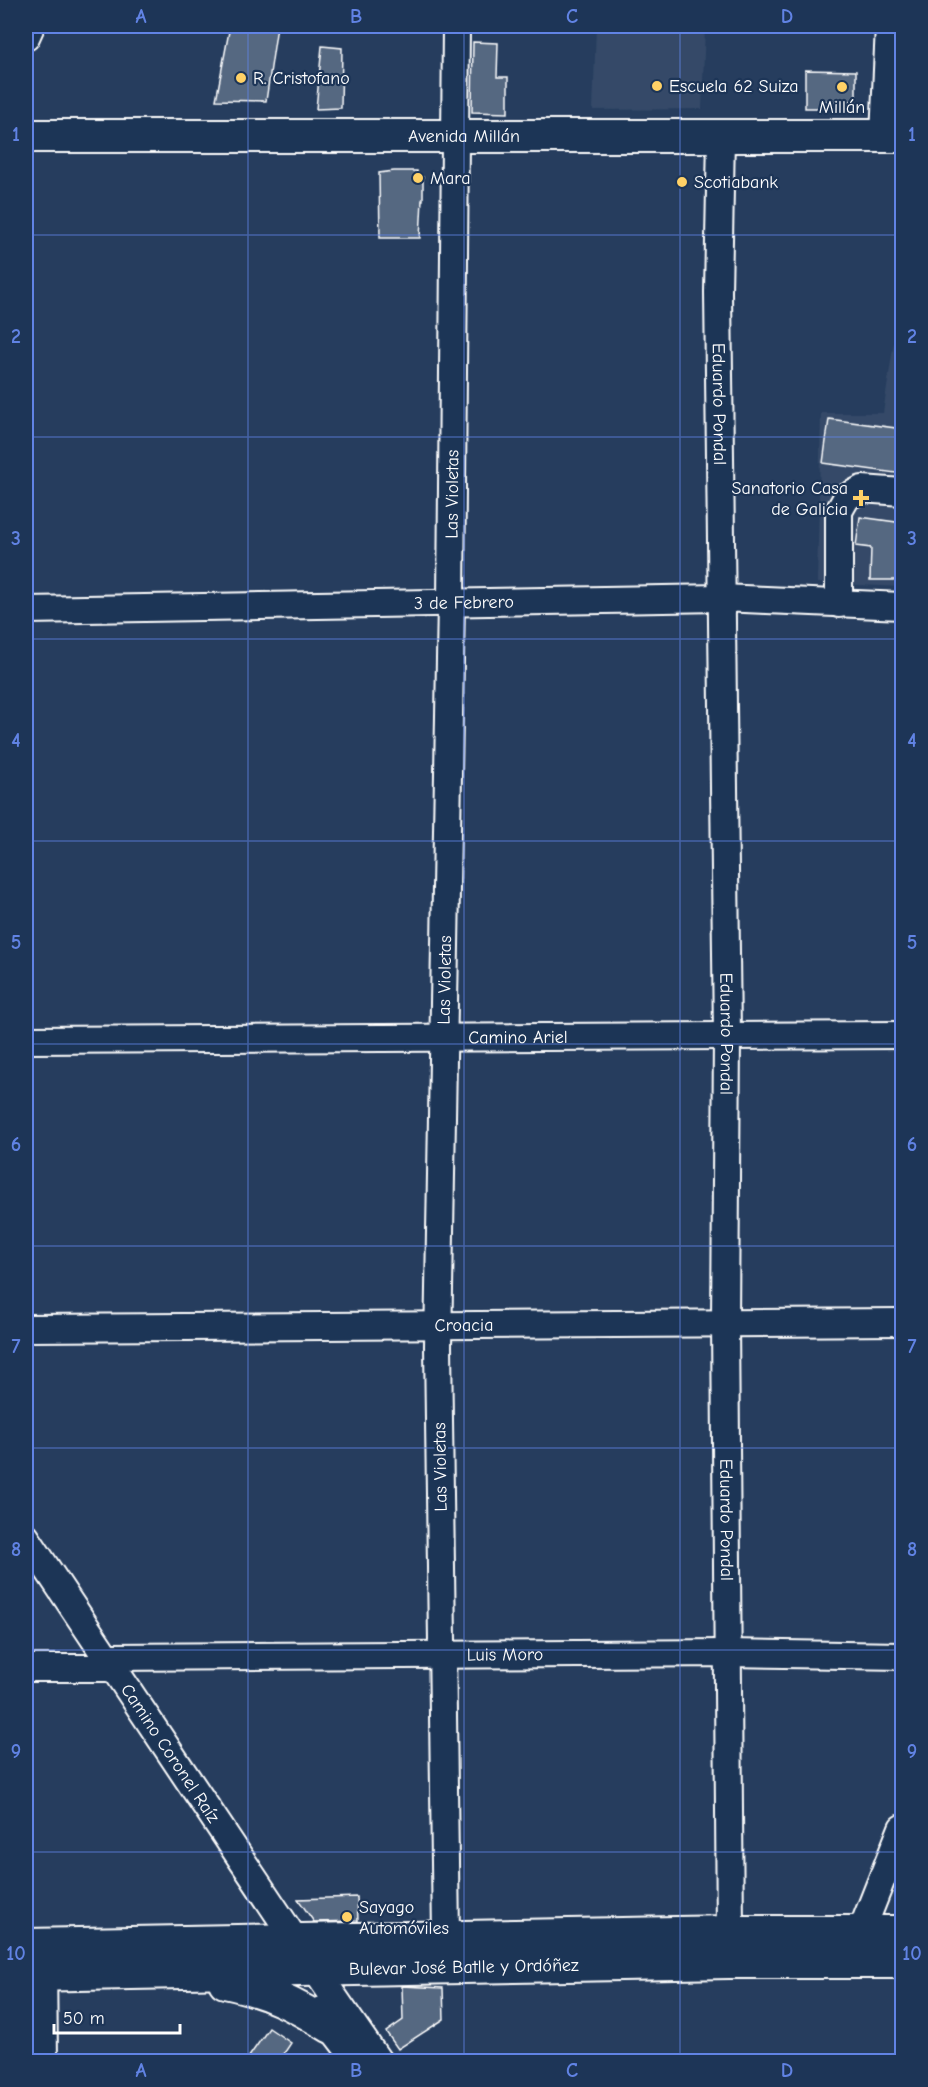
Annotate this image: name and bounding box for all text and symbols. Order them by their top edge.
text: A [135,5,147,28]
text: B [350,5,362,28]
text: C [566,5,578,28]
text: D [781,5,793,28]
place label: R. Cristofano [253,68,350,89]
marker: R. Cristofano [234,71,248,85]
place label: Escuela 62 Suiza [669,76,799,97]
marker: Escuela 62 Suiza [650,79,664,93]
marker: Millán [835,80,849,94]
place label: Millán [819,97,865,118]
text: 1 [12,123,20,146]
text: 1 [908,123,916,146]
street label: Avenida Millán [408,126,520,147]
place label: Mara [430,168,470,189]
marker: Mara [411,171,425,185]
place label: Scotiabank [694,172,778,193]
marker: Scotiabank [675,175,689,189]
text: 2 [11,325,21,348]
text: 2 [907,325,917,348]
street label: Eduardo Pondal [708,343,730,465]
street label: Las Violetas [442,449,463,539]
place label: Sanatorio Casa de Galicia [732,478,848,520]
marker: Sanatorio Casa de Galicia [852,489,870,507]
text: 3 [11,527,21,550]
text: 3 [907,527,917,550]
street label: 3 de Febrero [414,592,514,614]
text: 4 [11,729,21,752]
text: 4 [907,729,917,752]
text: 5 [11,931,21,954]
text: 5 [907,931,917,954]
street label: Las Violetas [434,935,456,1025]
street label: Eduardo Pondal [715,973,737,1095]
street label: Camino Ariel [468,1027,568,1048]
text: 6 [11,1133,21,1156]
text: 6 [907,1133,917,1156]
street label: Croacia [435,1315,493,1336]
text: 7 [12,1335,21,1358]
text: 7 [908,1335,917,1358]
street label: Las Violetas [429,1422,452,1512]
street label: Eduardo Pondal [715,1459,737,1581]
text: 8 [11,1538,21,1561]
text: 8 [907,1538,917,1561]
street label: Luis Moro [467,1644,543,1666]
street label: Camino Coronel Raíz [116,1680,224,1827]
text: 9 [11,1740,21,1763]
text: 9 [907,1740,917,1763]
place label: Sayago Automóviles [359,1897,449,1939]
marker: Sayago Automóviles [340,1910,354,1924]
text: 10 [6,1942,26,1965]
text: 10 [902,1942,922,1965]
street label: Bulevar José Batlle y Ordóñez [349,1955,579,1980]
scale bar [54,1997,180,2035]
text: 50 m [63,2008,105,2029]
text: A [135,2059,147,2082]
text: B [350,2059,362,2082]
text: C [566,2059,578,2082]
text: D [781,2059,793,2082]

